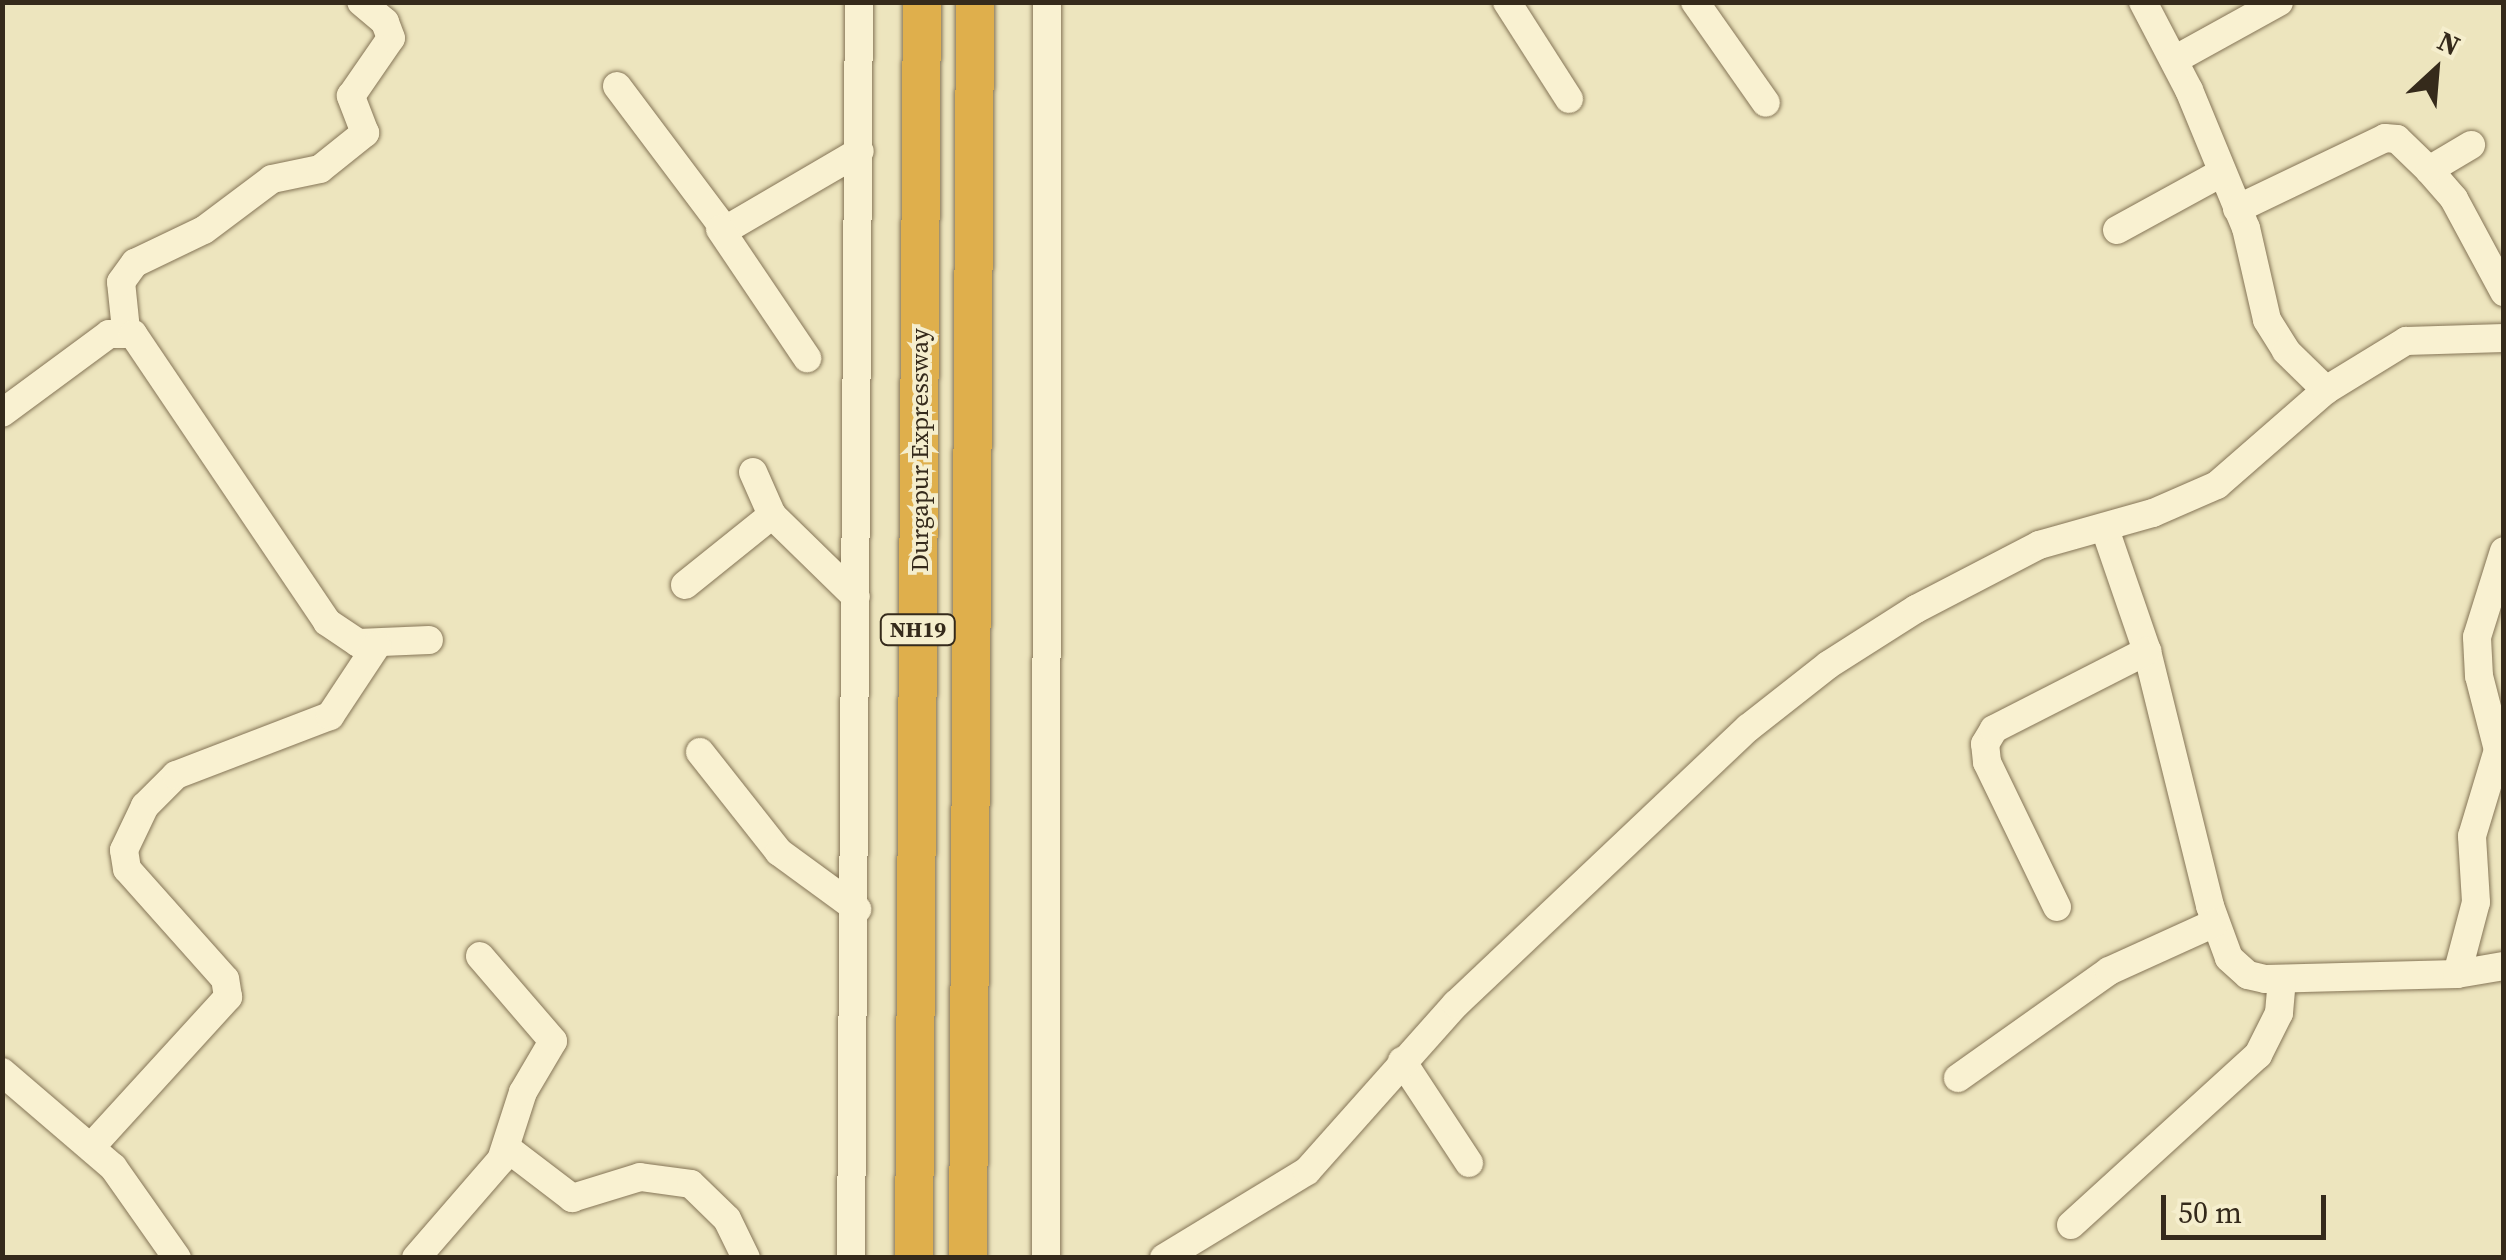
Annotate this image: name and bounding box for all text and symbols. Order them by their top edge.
north arrow [2386,20,2486,120]
text: N [2432,21,2467,65]
street label: Durgapur Expressway [904,328,934,572]
road number: NH19 [878,613,958,647]
scale bar [2166,1175,2331,1237]
text: 50 m [2178,1192,2242,1233]

